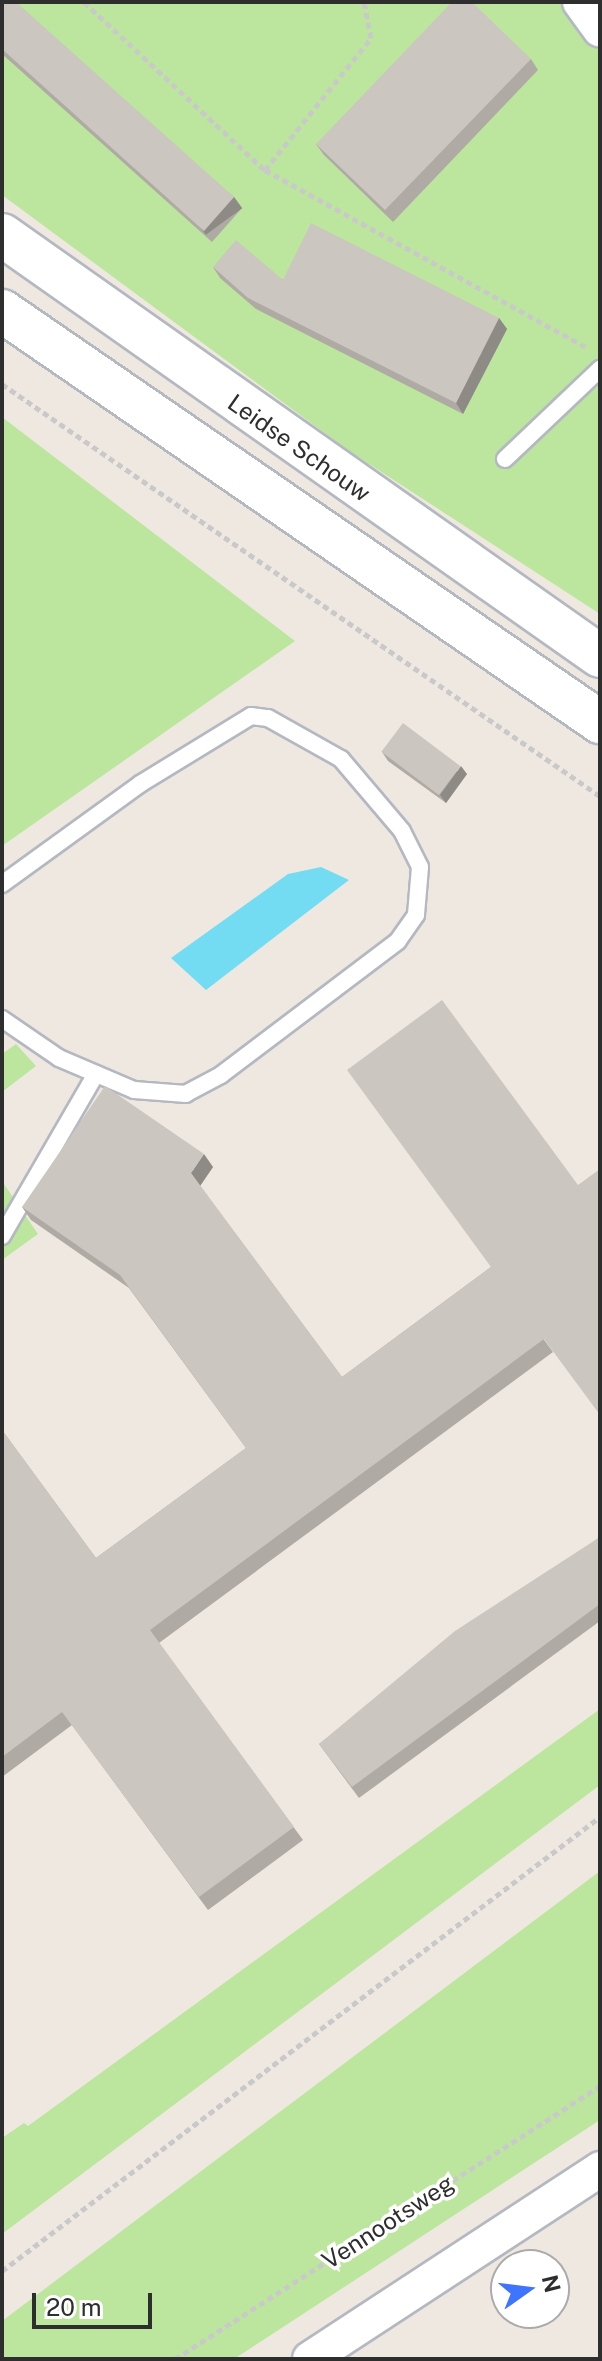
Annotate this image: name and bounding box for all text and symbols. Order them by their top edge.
street label: Leidse Schouw [222,388,376,508]
street label: Vennootsweg [317,2169,459,2275]
north arrow [490,2249,570,2329]
text: N [537,2272,566,2295]
scale bar [36,2277,156,2327]
text: 20 m [46,2293,102,2321]

